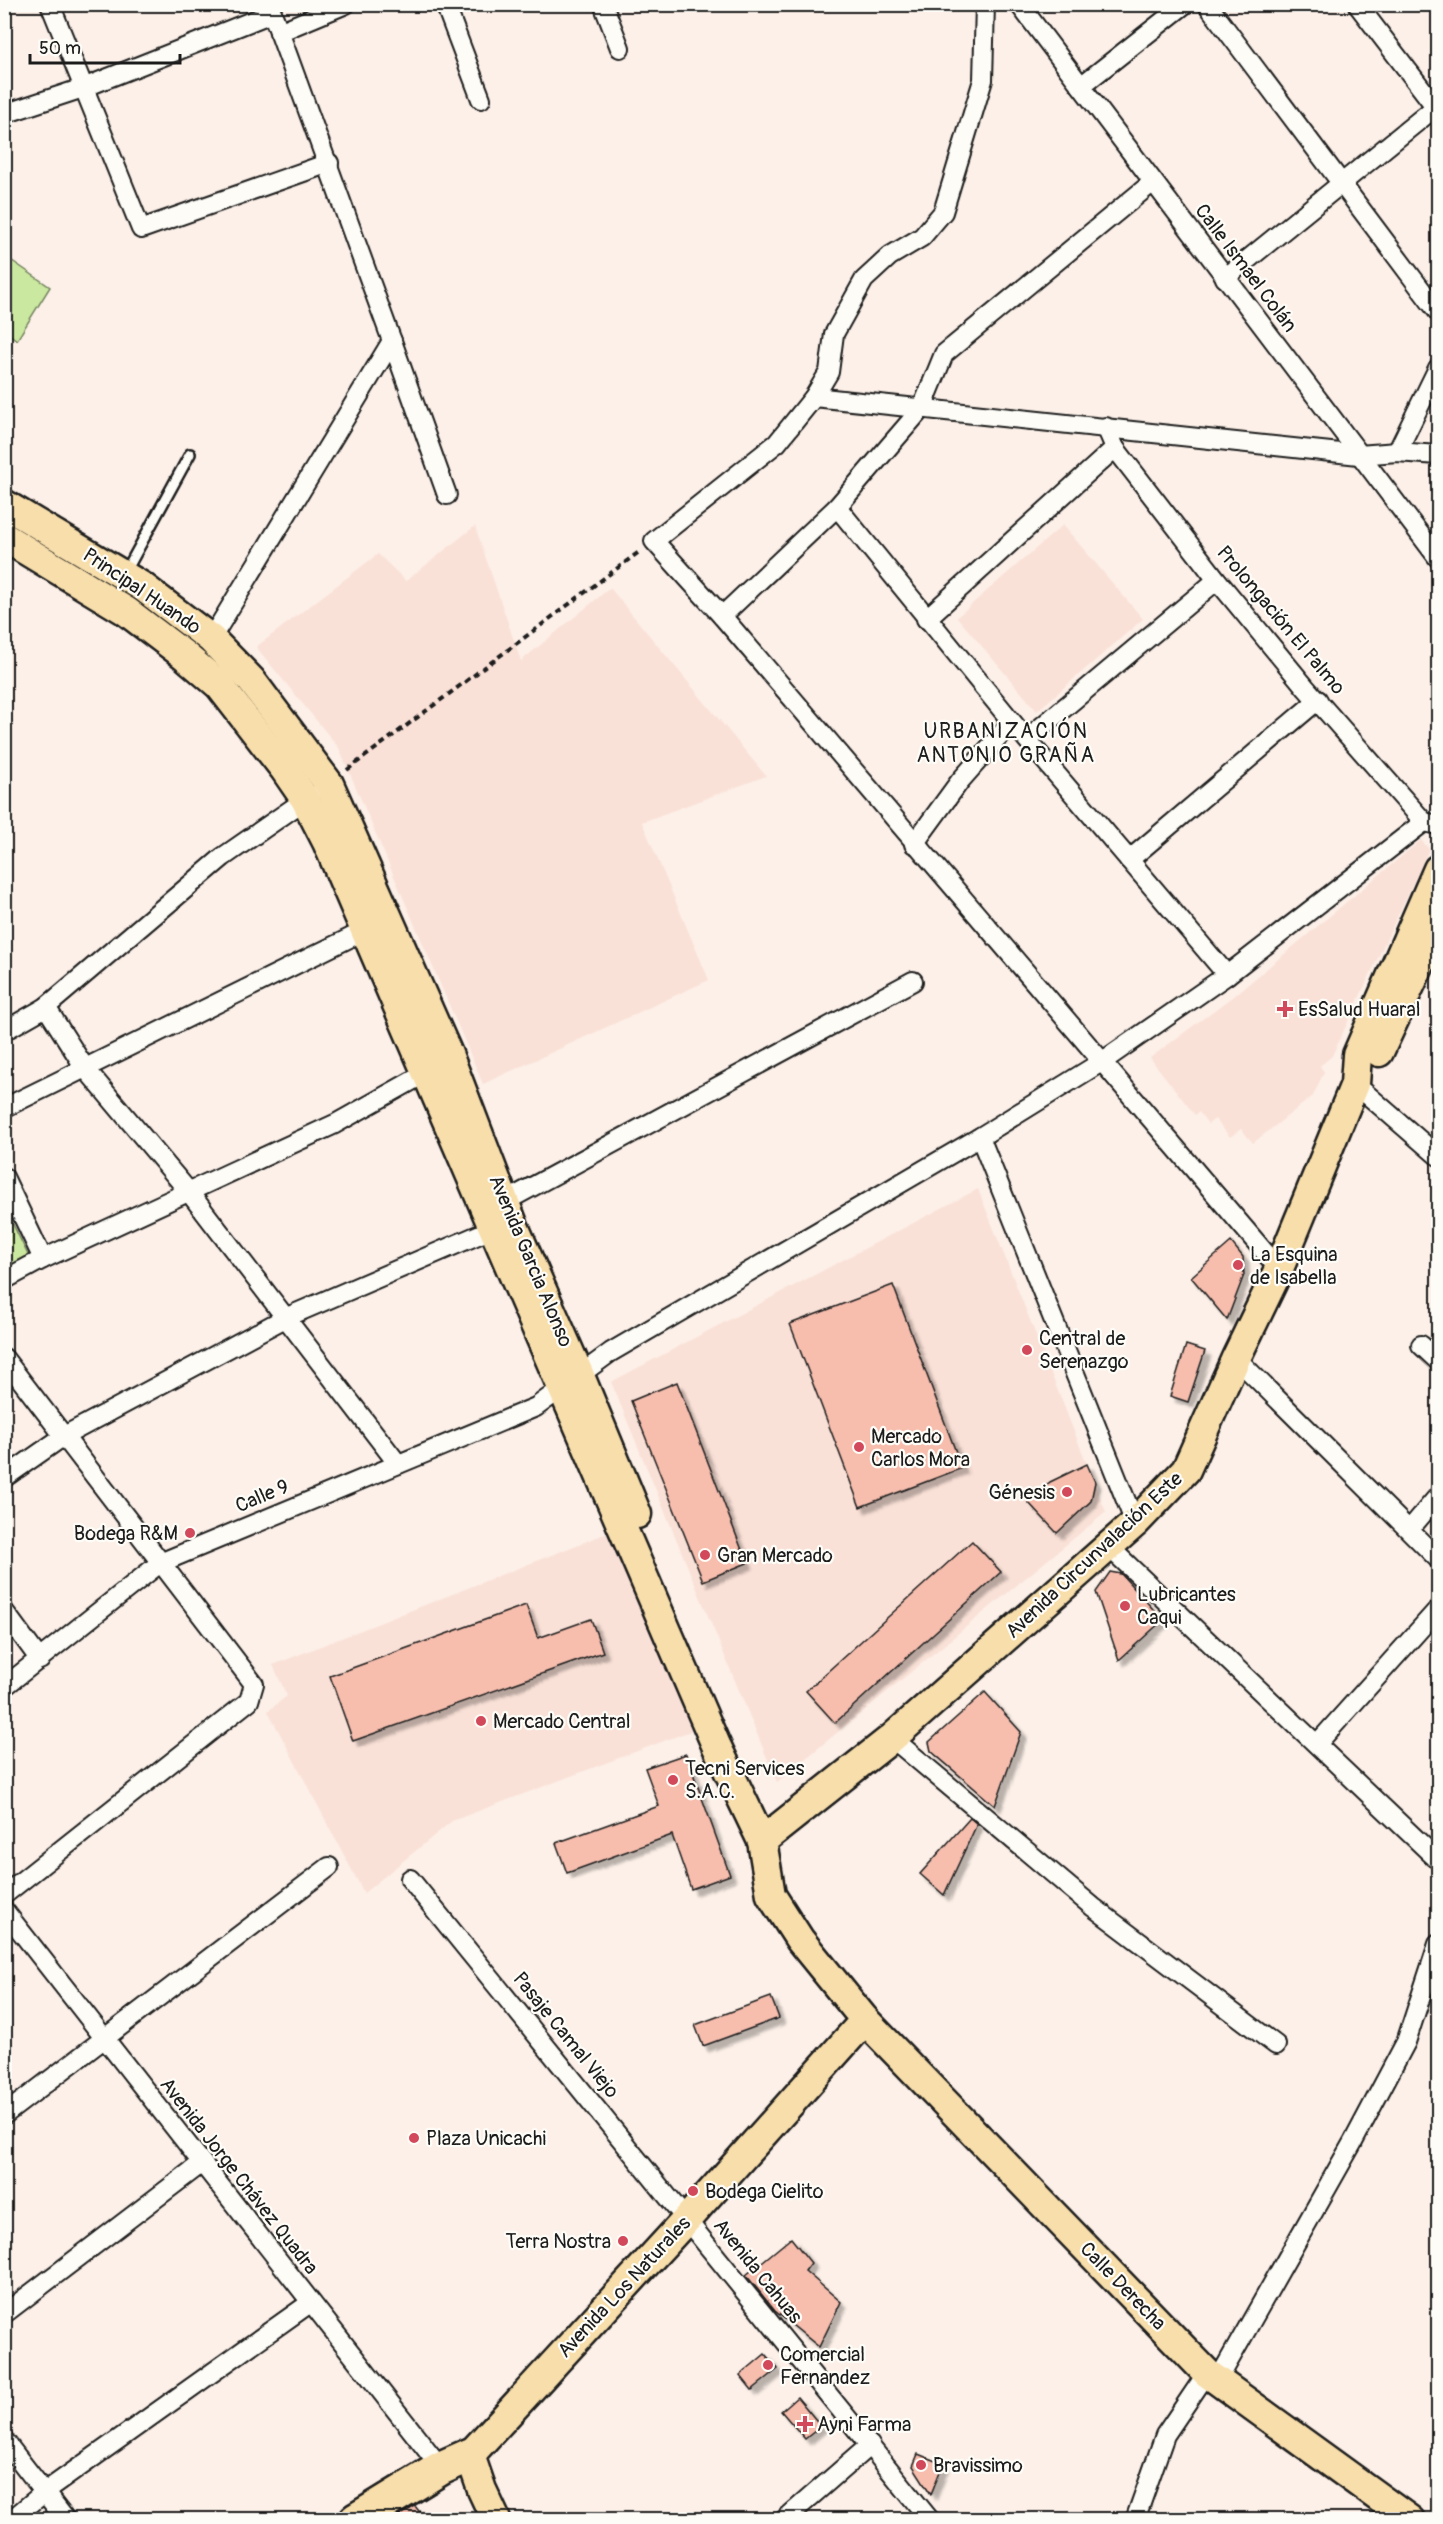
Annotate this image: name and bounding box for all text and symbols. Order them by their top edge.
scale bar [30,27,180,65]
text: 50 m [39,37,81,60]
street label: Calle Ismael Colán [1190,199,1302,337]
street label: Prolongación El Palmo [1211,540,1351,700]
street label: Principal Huando [78,542,206,640]
district label: URBANIZACIÓN ANTONIO GRAÑA [916,717,1096,769]
place label: EsSalud Huaral [1298,997,1420,1022]
marker: EsSalud Huaral [1276,1000,1294,1018]
street label: Avenida Garcia Alonso [483,1171,579,1351]
place label: La Esquina de Isabella [1250,1242,1338,1290]
marker: La Esquina de Isabella [1231,1258,1245,1272]
place label: Central de Serenazgo [1039,1326,1129,1374]
marker: Central de Serenazgo [1020,1343,1034,1357]
place label: Mercado Carlos Mora [871,1424,970,1472]
marker: Mercado Carlos Mora [852,1440,866,1454]
street label: Avenida Circunvalación Este [1000,1466,1188,1644]
street label: Calle 9 [231,1474,293,1518]
place label: Génesis [988,1480,1055,1505]
marker: Génesis [1060,1485,1074,1499]
place label: Bodega R&M [74,1521,178,1546]
marker: Bodega R&M [183,1526,197,1540]
place label: Gran Mercado [717,1543,833,1568]
marker: Gran Mercado [698,1548,712,1562]
place label: Lubricantes Caqui [1137,1582,1236,1630]
marker: Lubricantes Caqui [1118,1599,1132,1613]
place label: Mercado Central [493,1709,631,1734]
marker: Mercado Central [474,1714,488,1728]
place label: Tecni Services S.A.C. [685,1756,804,1804]
marker: Tecni Services S.A.C. [666,1773,680,1787]
street label: Pasaje Camal Viejo [507,1967,625,2103]
street label: Avenida Jorge Chávez Quadra [154,2073,324,2279]
place label: Plaza Unicachi [426,2126,546,2151]
marker: Plaza Unicachi [407,2131,421,2145]
place label: Bodega Cielito [705,2179,824,2204]
marker: Bodega Cielito [686,2184,700,2198]
street label: Avenida Los Naturales [552,2211,696,2363]
street label: Avenida Cahuas [708,2213,808,2329]
place label: Terra Nostra [506,2229,611,2254]
marker: Terra Nostra [616,2234,630,2248]
street label: Calle Derecha [1075,2237,1171,2335]
place label: Comercial Fernandez [780,2342,870,2390]
marker: Comercial Fernandez [761,2358,775,2372]
place label: Ayni Farma [817,2412,911,2437]
marker: Ayni Farma [798,2417,812,2431]
place label: Bravissimo [933,2453,1023,2478]
marker: Bravissimo [914,2458,928,2472]

